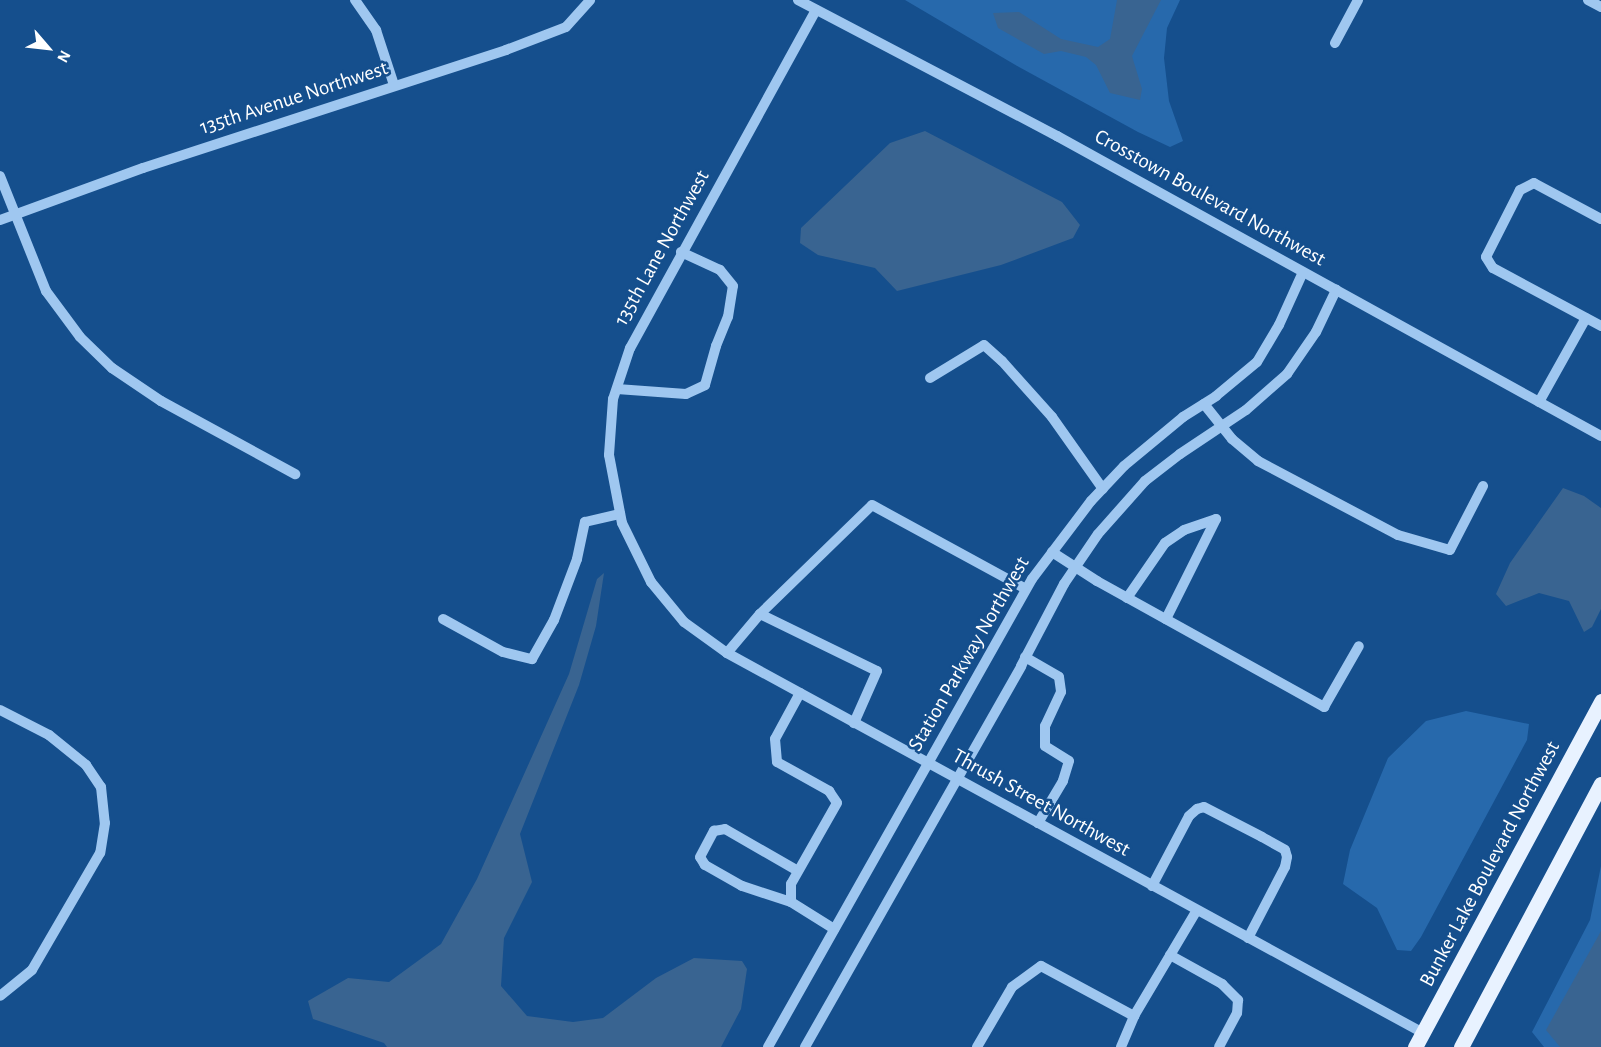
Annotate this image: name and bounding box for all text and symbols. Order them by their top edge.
north arrow [18,18,78,78]
text: N [54,48,74,65]
street label: 135th Avenue Northwest [197,56,391,140]
street label: Crosstown Boulevard Northwest [1090,124,1330,272]
street label: 135th Lane Northwest [609,166,715,330]
street label: Station Parkway Northwest [903,552,1035,756]
street label: Bunker Lake Boulevard Northwest [1414,737,1566,991]
street label: Thrush Street Northwest [948,744,1134,862]

